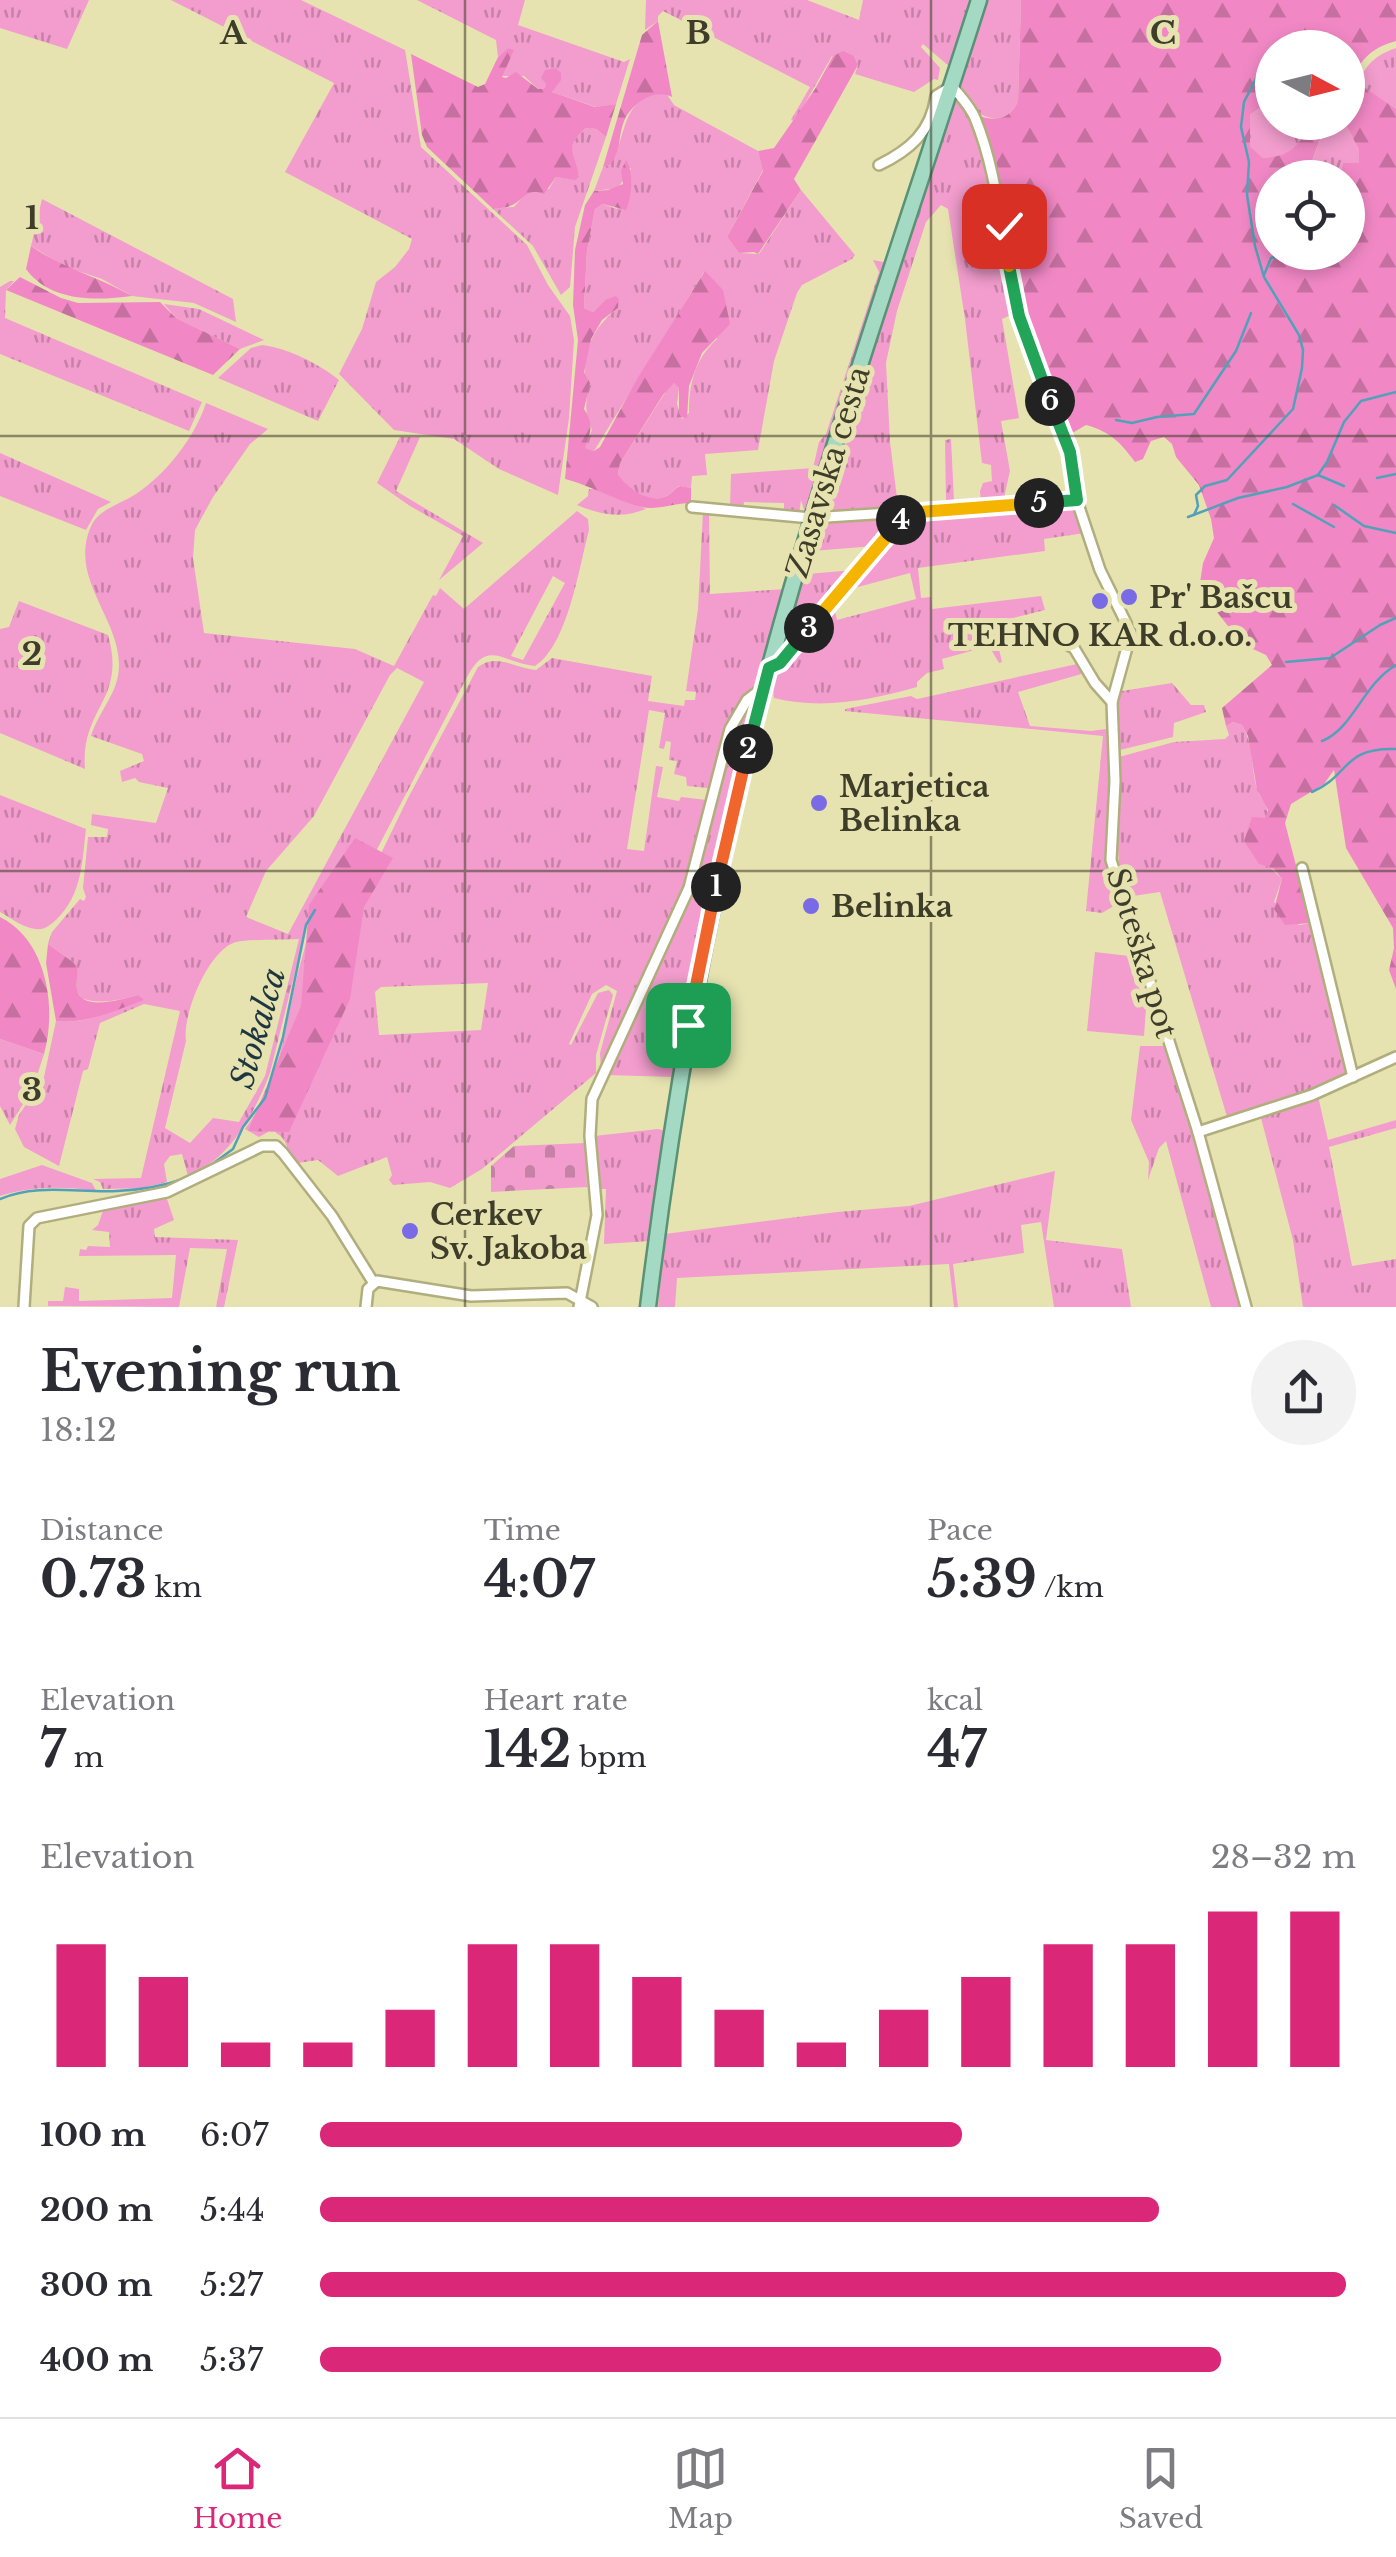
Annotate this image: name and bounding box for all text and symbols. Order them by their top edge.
text: A [219,13,247,53]
text: B [685,13,711,53]
text: C [1150,13,1176,53]
north arrow [1255,30,1365,140]
map controls [1255,30,1365,270]
button: locate [1255,160,1365,270]
pin [962,184,1047,269]
text: 1 [25,198,39,238]
icon: check [977,199,1032,254]
street label: Zasavska cesta [778,361,878,582]
pin: 6 [1025,376,1075,426]
text: 6 [1041,383,1059,418]
pin: 5 [1014,478,1064,528]
text: 5 [1031,485,1047,520]
pin: 4 [876,495,926,545]
text: 4 [892,502,910,537]
place label: Pr' Bašcu [1149,579,1293,616]
marker: Pr' Bašcu [1118,586,1140,608]
marker: TEHNO KAR d.o.o. [1089,590,1111,612]
pin: 3 [784,603,834,653]
text: 3 [800,610,818,645]
place label: TEHNO KAR d.o.o. [948,617,1252,654]
text: 2 [22,634,42,674]
pin: 2 [723,724,773,774]
text: 2 [739,731,757,766]
place label: Marjetica Belinka [839,768,989,839]
marker: Marjetica Belinka [808,792,830,814]
pin: 1 [691,862,741,912]
street label: Soteška pot [1099,864,1186,1043]
text: 1 [710,869,722,904]
place label: Belinka [831,888,953,925]
marker: Belinka [800,895,822,917]
water label: Stokalca [222,963,294,1093]
pin [646,983,731,1068]
icon: arrive [661,998,716,1053]
text: 3 [22,1070,42,1110]
place label: Cerkev Sv. Jakoba [430,1196,587,1267]
marker: Cerkev Sv. Jakoba [399,1220,421,1242]
text: Evening run [40,1338,400,1406]
button: share [1251,1340,1356,1445]
text: 18:12 [40,1410,117,1450]
text: Distance [40,1513,163,1548]
text: Time [484,1513,561,1548]
text: Pace [927,1513,993,1548]
text: 0.73 [40,1548,147,1611]
text: 4:07 [484,1548,595,1611]
text: 5:39 [927,1548,1037,1611]
text: km [147,1570,202,1605]
text: /km [1037,1570,1104,1605]
text: Elevation [40,1683,175,1718]
text: Heart rate [484,1683,628,1718]
text: kcal [927,1683,983,1718]
text: 7 [40,1718,66,1781]
text: 142 [484,1718,571,1781]
text: 47 [927,1718,986,1781]
text: m [66,1740,104,1775]
text: bpm [571,1740,647,1775]
text: Elevation [40,1837,194,1877]
text: 28–32 m [1211,1837,1356,1877]
text: 100 m [40,2115,146,2155]
text: 6:07 [200,2115,269,2155]
text: 200 m [40,2190,153,2230]
text: 5:44 [200,2190,265,2230]
text: 300 m [40,2265,153,2305]
text: 5:27 [200,2265,263,2305]
text: 400 m [40,2340,153,2380]
text: 5:37 [200,2340,263,2380]
tab: Home [193,2441,282,2536]
tab: Map [668,2441,733,2536]
tab: Saved [1119,2441,1203,2536]

